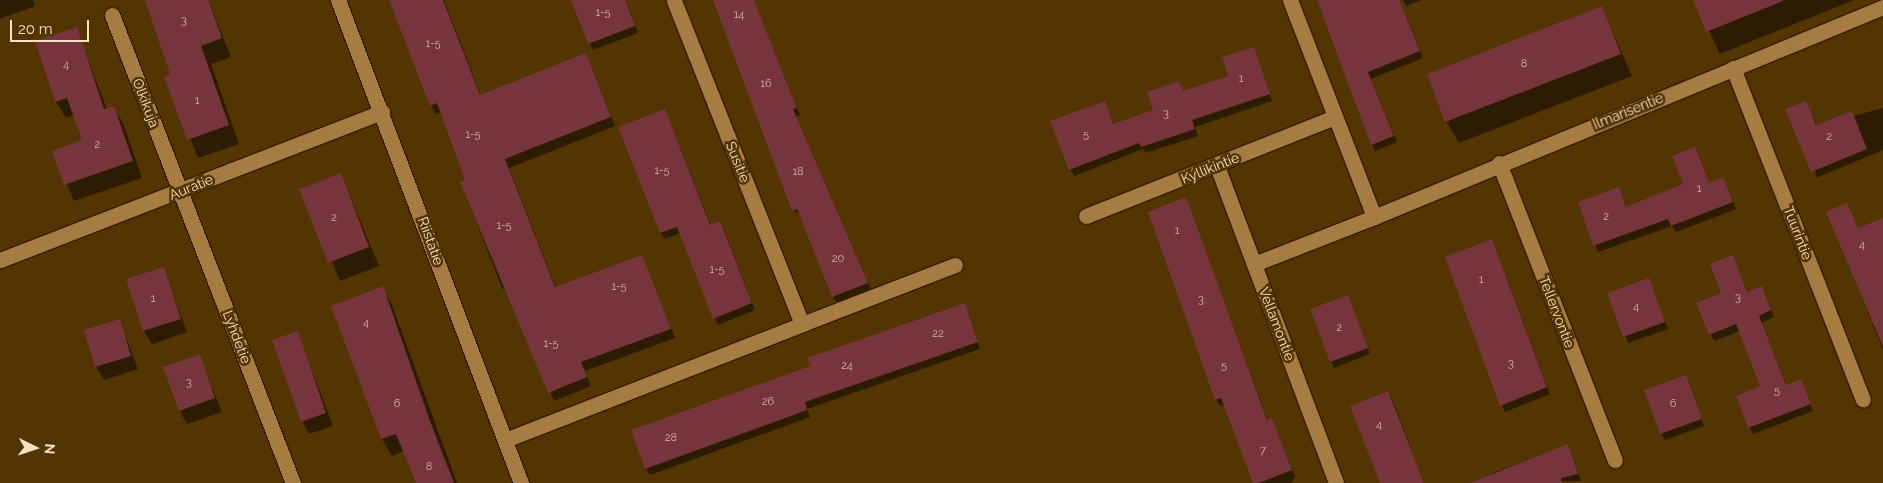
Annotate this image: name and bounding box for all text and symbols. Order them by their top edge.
house number: 1-5 [595,6,611,20]
house number: 14 [734,8,744,22]
scale bar [12,10,91,42]
house number: 3 [181,14,187,28]
text: 20 m [18,20,53,38]
house number: 1-5 [425,37,441,51]
house number: 8 [1521,57,1527,71]
house number: 4 [63,58,69,72]
house number: 1 [1239,72,1243,86]
street label: Olkikuja [129,76,163,130]
house number: 16 [760,77,772,91]
street label: Ilmarisentie [1590,89,1666,133]
house number: 1 [195,94,199,108]
house number: 3 [1163,107,1169,121]
house number: 1-5 [465,128,481,142]
house number: 5 [1083,128,1089,142]
house number: 2 [1826,130,1832,144]
house number: 2 [94,138,100,152]
street label: Susitie [722,139,754,185]
street label: Kyllikintie [1178,149,1242,187]
house number: 1-5 [654,164,670,178]
house number: 18 [792,165,804,179]
street label: Auratie [167,171,215,203]
house number: 1 [1697,182,1701,196]
street label: Tuurintie [1780,204,1816,262]
house number: 2 [1603,210,1609,224]
house number: 2 [331,211,337,225]
street label: Riistatie [415,215,447,267]
house number: 1-5 [496,219,512,233]
house number: 1 [1175,224,1179,238]
house number: 4 [1859,238,1865,252]
house number: 20 [832,252,844,266]
house number: 1-5 [709,263,725,277]
house number: 1 [1479,273,1483,287]
street label: Tellervontie [1536,274,1578,350]
house number: 1-5 [611,280,627,294]
street label: Vellamontie [1255,285,1299,363]
house number: 3 [1735,291,1741,305]
house number: 1 [151,292,155,306]
house number: 3 [1198,293,1204,307]
house number: 4 [1633,300,1639,314]
street label: Lyhdetie [219,308,255,366]
house number: 4 [363,316,369,330]
house number: 2 [1336,321,1342,335]
house number: 22 [932,327,944,341]
house number: 1-5 [543,337,559,351]
house number: 3 [1508,357,1514,371]
house number: 24 [841,359,853,373]
house number: 5 [1221,359,1227,373]
house number: 3 [186,376,192,390]
house number: 5 [1774,384,1780,398]
house number: 26 [762,395,774,409]
house number: 6 [394,397,400,411]
house number: 6 [1670,397,1676,411]
house number: 4 [1376,418,1382,432]
north arrow [10,423,60,473]
house number: 28 [665,431,677,445]
text: N [42,443,58,455]
house number: 7 [1260,444,1266,458]
house number: 8 [426,460,432,474]

